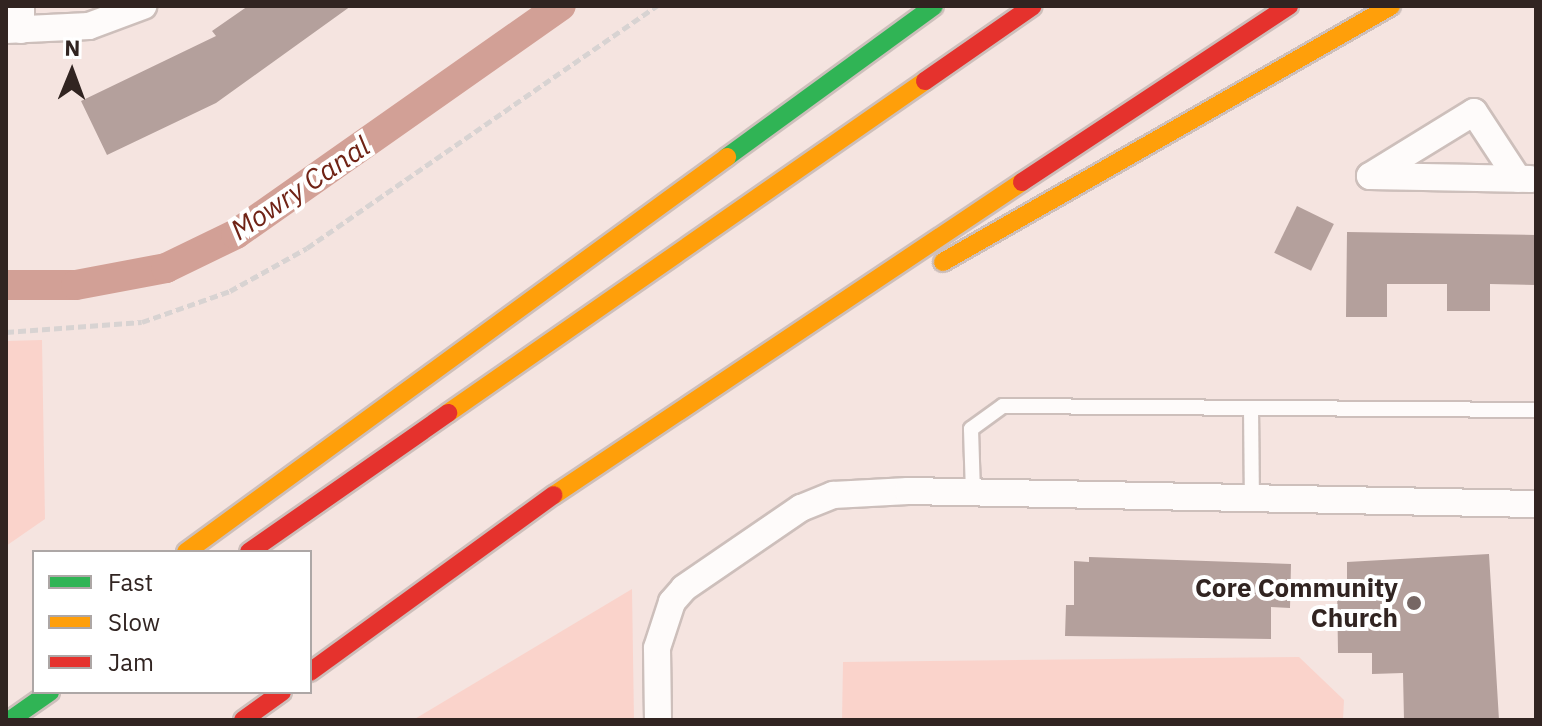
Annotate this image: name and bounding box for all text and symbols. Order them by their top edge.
north arrow [32,32,112,112]
text: N [64,33,81,62]
water label: Mowry Canal [224,129,376,247]
legend [32,550,312,694]
text: Fast [108,566,153,598]
place label: Core Community Church [1195,572,1398,634]
marker: Core Community Church [1405,594,1423,612]
text: Slow [108,606,160,638]
text: Jam [108,646,154,678]

